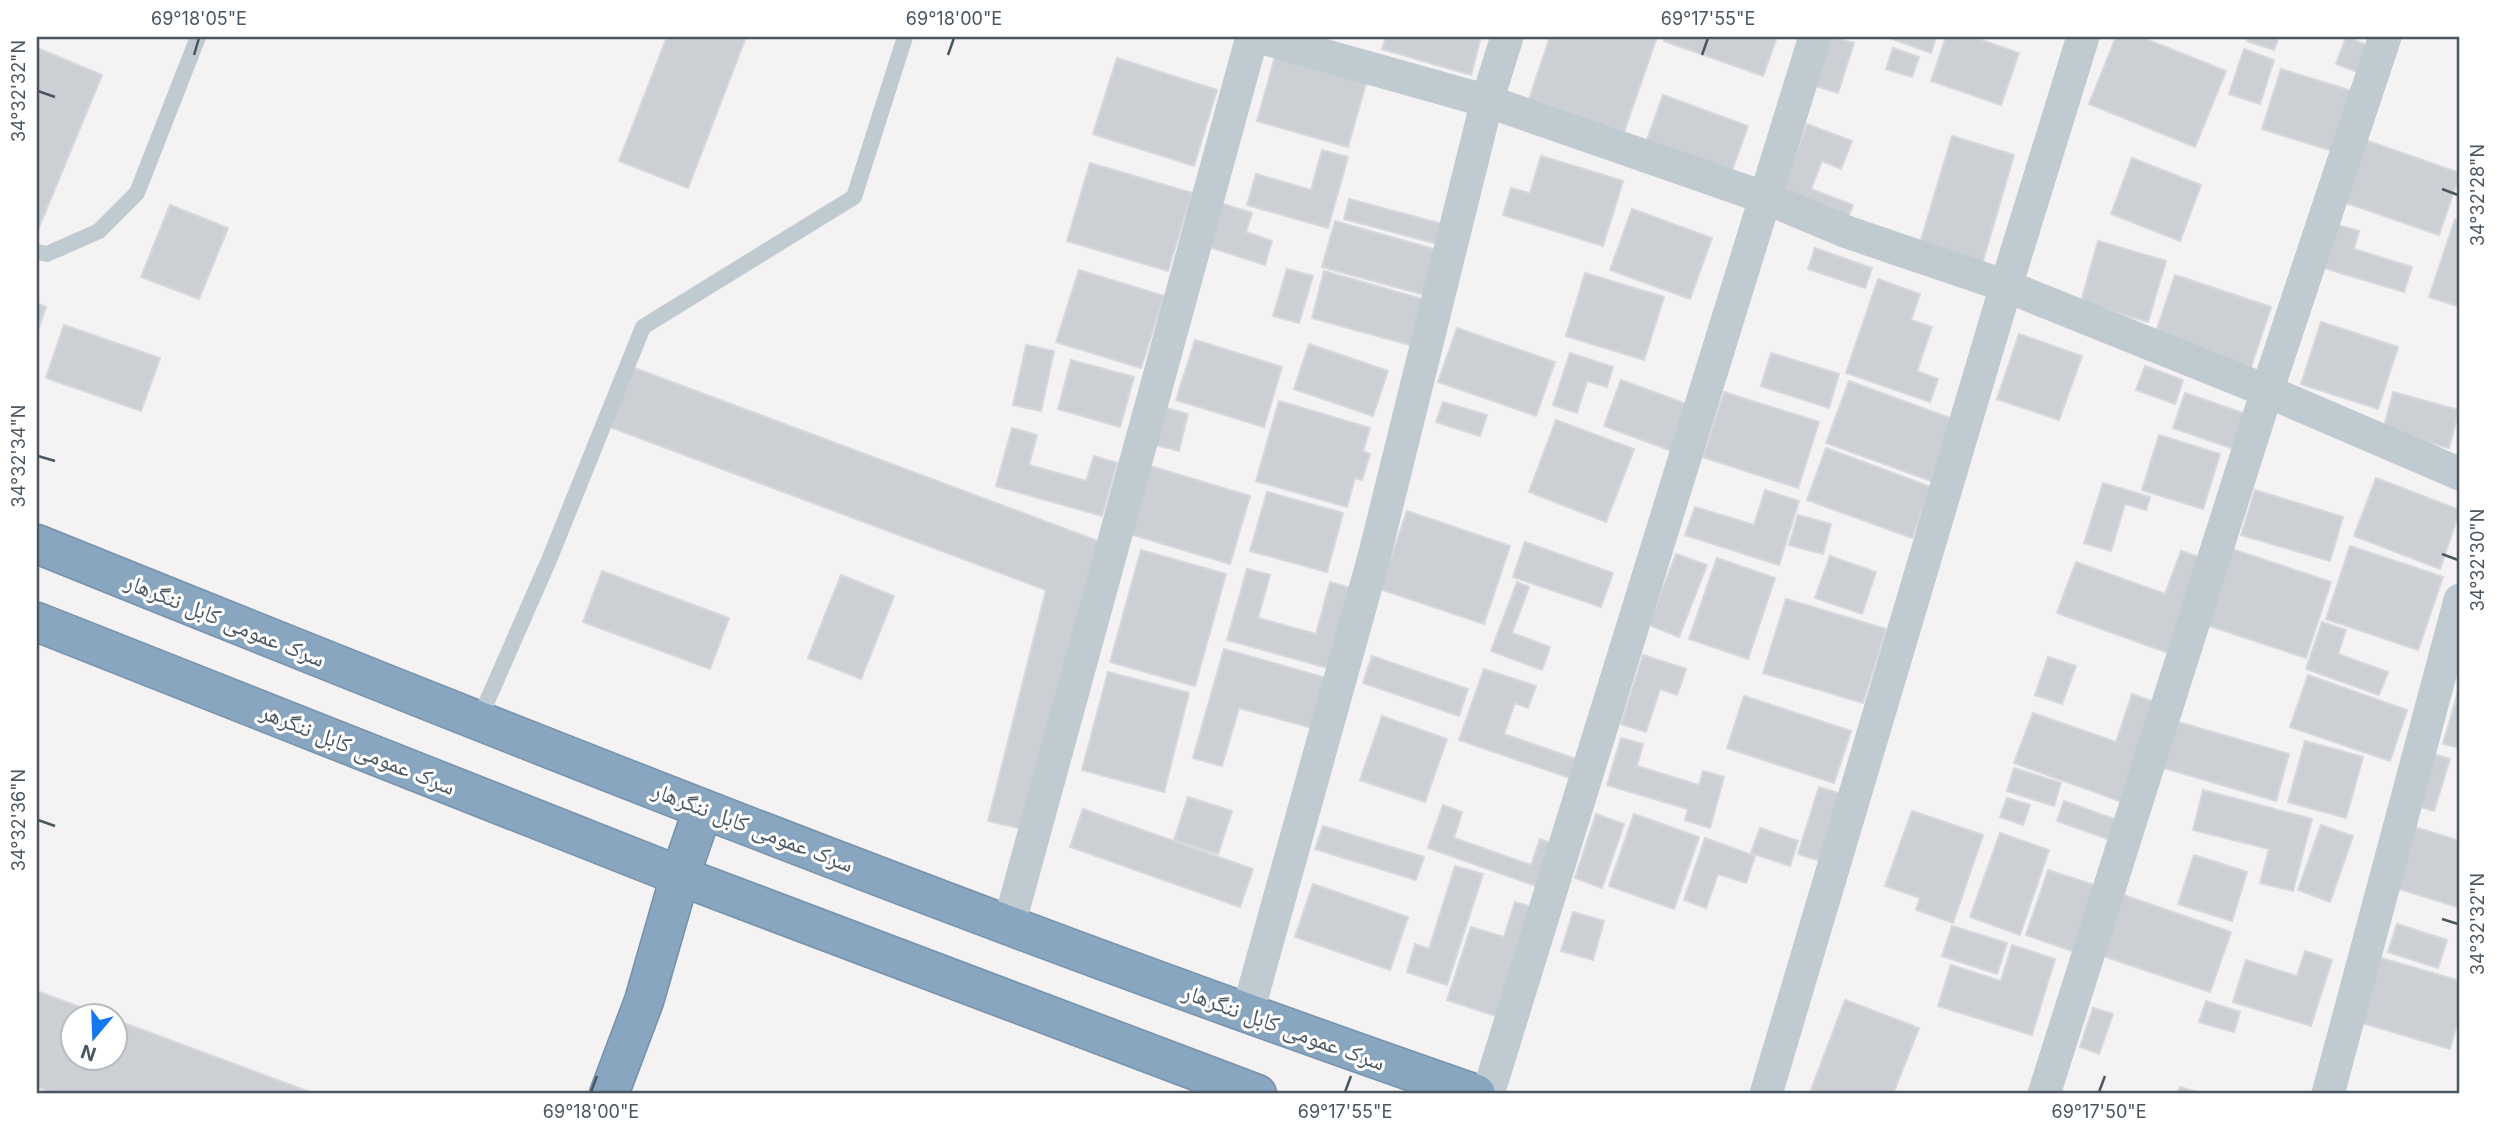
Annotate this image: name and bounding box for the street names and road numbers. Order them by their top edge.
street label: سرک عمومی کابل ننگرهار [120,567,329,673]
street label: سرک عمومی کابل ننگرهر [256,697,460,801]
street label: سرک عمومی کابل ننگرهار [648,775,858,878]
street label: سرک عمومی کابل ننگرهار [1178,977,1389,1077]

